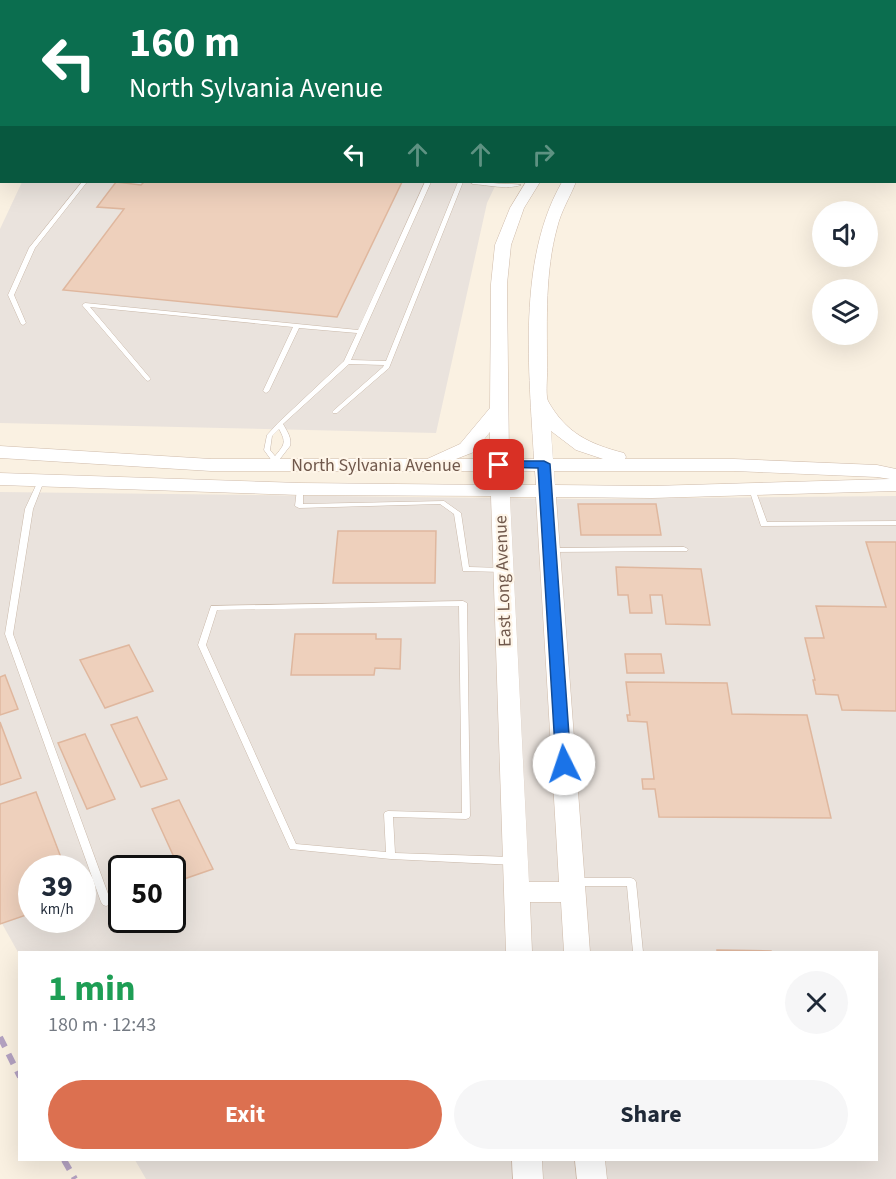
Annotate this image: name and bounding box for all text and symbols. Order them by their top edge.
text: 160 m [129,13,240,73]
icon: left [30,24,108,102]
text: North Sylvania Avenue [129,69,383,108]
icon: left [338,138,371,171]
icon: ahead [401,138,434,171]
icon: ahead [464,138,497,171]
icon: right [527,138,560,171]
map controls [812,201,878,345]
button: sound [812,201,878,267]
button: layers [812,279,878,345]
pin [473,439,524,490]
icon: arrive [482,448,515,481]
street label: North Sylvania Avenue [291,453,461,478]
street label: East Long Avenue [488,515,518,647]
position arrow [532,732,596,796]
speed limit sign: 50 [108,855,186,933]
text: 39 [41,865,73,908]
text: km/h [40,899,74,920]
text: 1 min [48,963,136,1014]
button: close [785,971,848,1034]
text: 180 m · 12:43 [48,1011,156,1039]
button: Exit [48,1080,442,1149]
button: Share [454,1080,848,1149]

